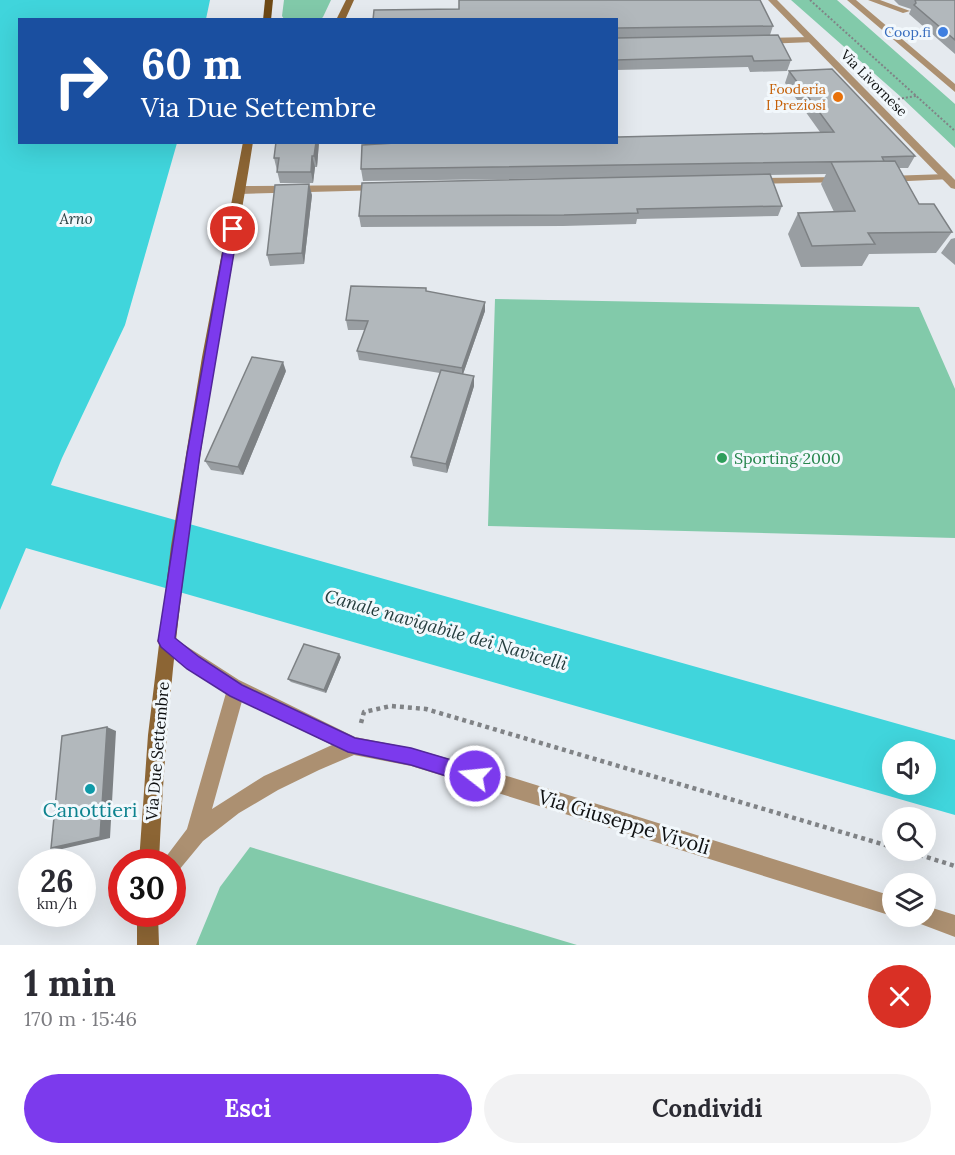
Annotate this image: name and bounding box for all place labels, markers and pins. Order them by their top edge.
place label: Coop.fi [884,23,931,41]
marker: Coop.fi [936,25,950,39]
place label: Fooderia I Preziosi [766,80,826,114]
marker: Fooderia I Preziosi [831,90,845,104]
pin [207,203,258,254]
place label: Sporting 2000 [734,448,841,468]
marker: Sporting 2000 [715,451,729,465]
marker: Canottieri [83,782,97,796]
place label: Canottieri [43,797,137,822]

